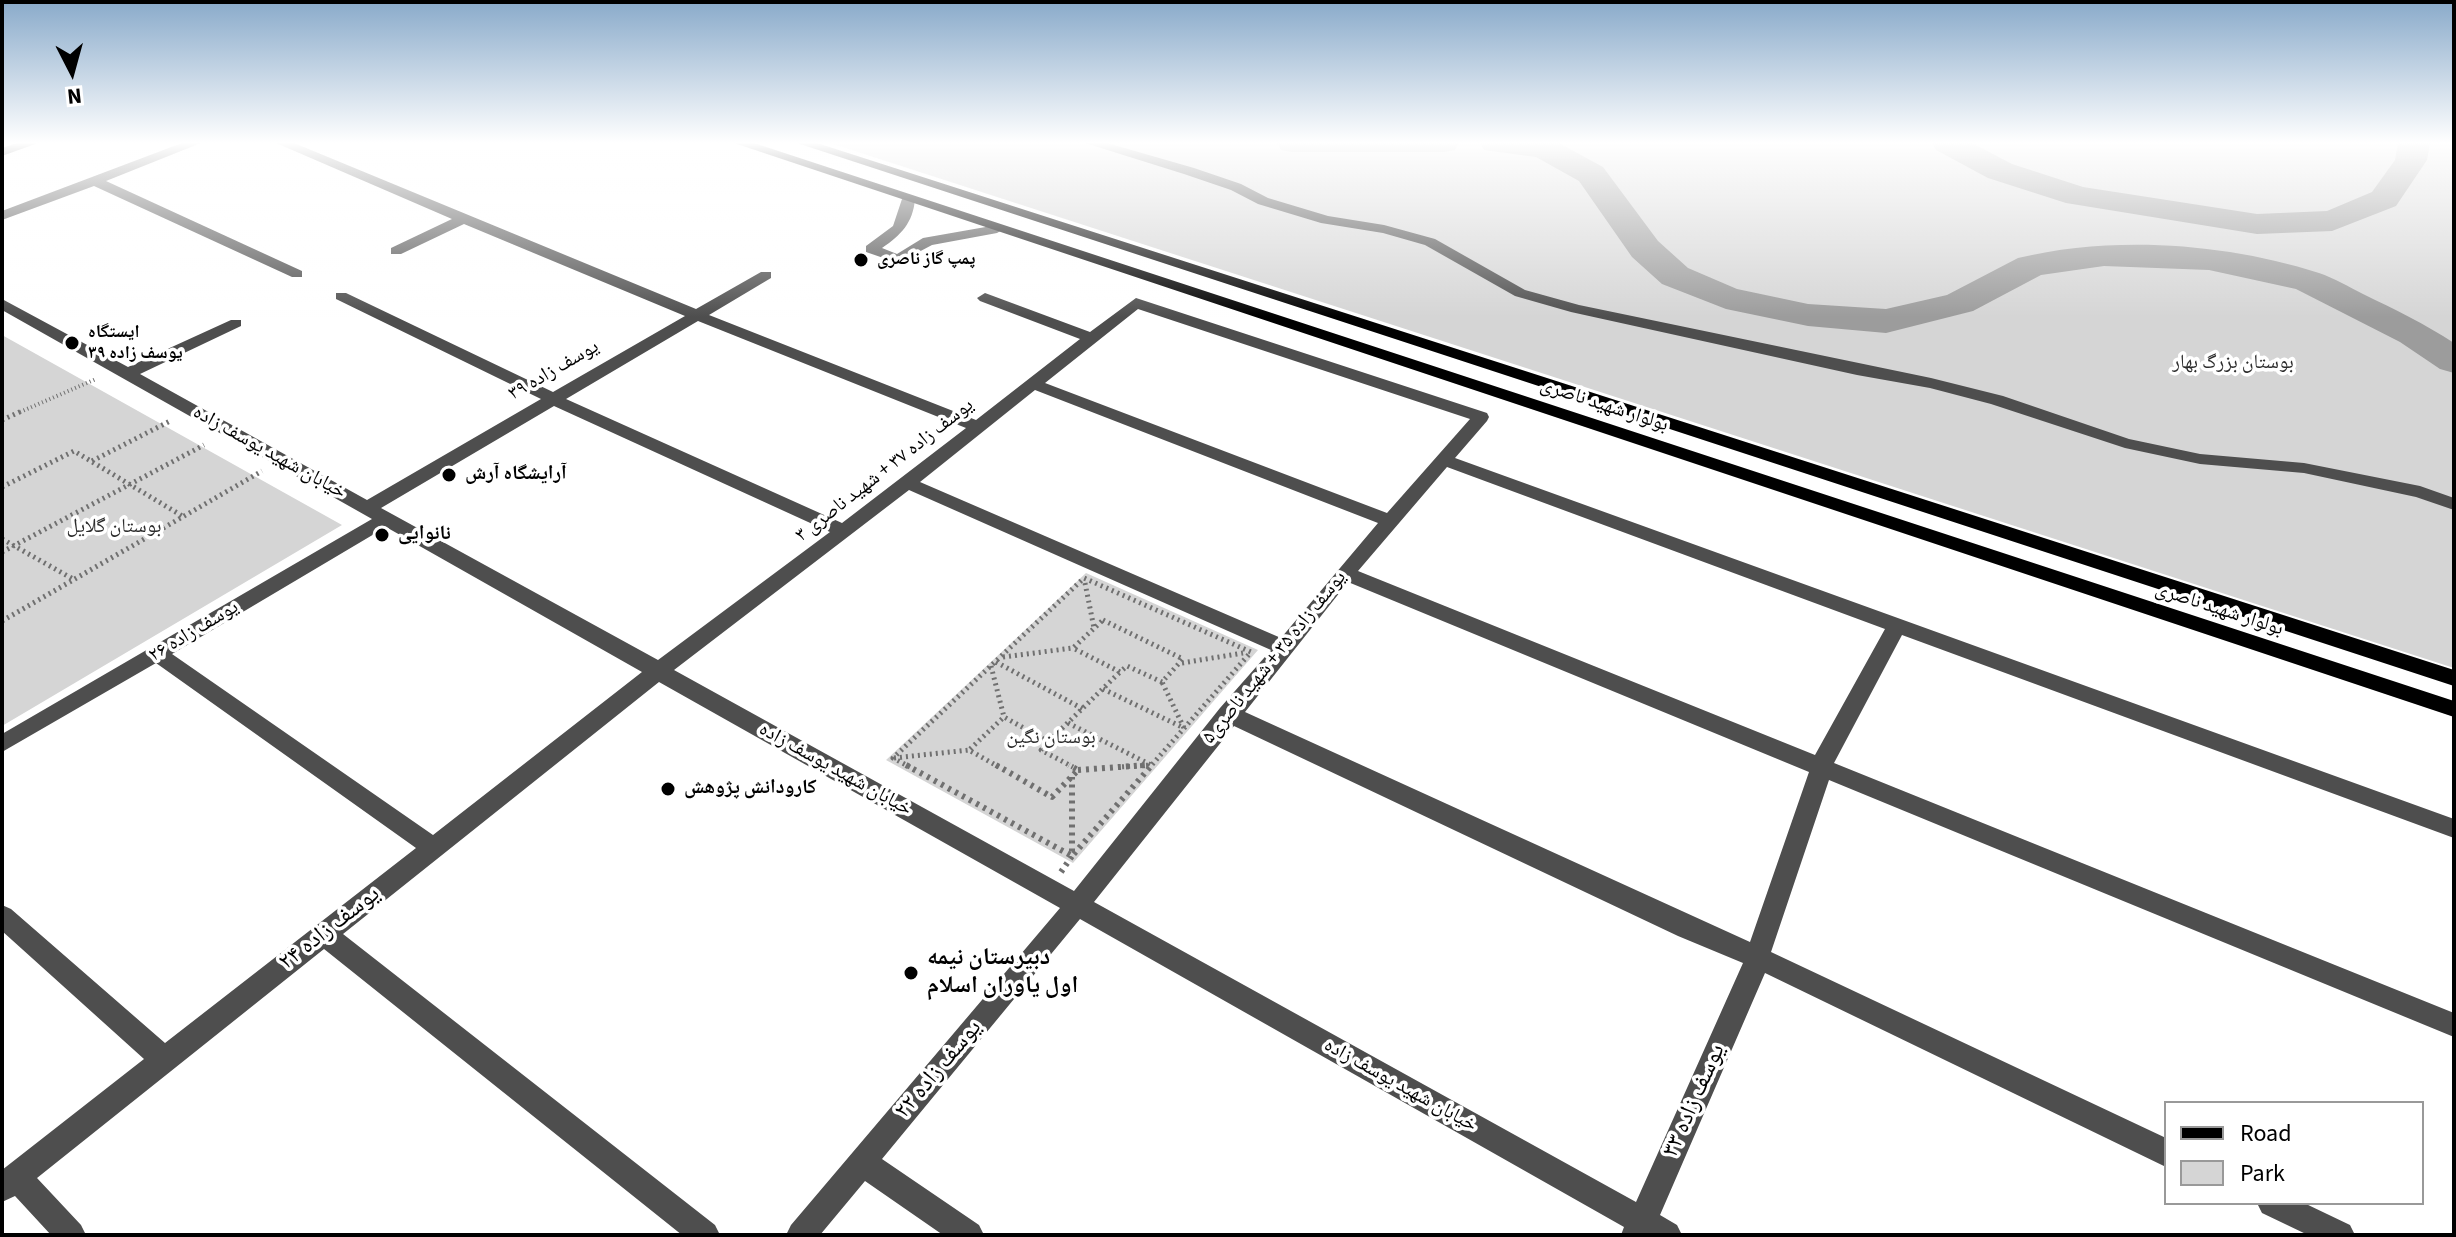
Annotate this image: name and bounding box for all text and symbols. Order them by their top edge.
north arrow [32,32,112,112]
text: N [66,79,83,113]
place label: پمپ گاز ناصری [877,249,975,271]
marker: پمپ گاز ناصری [852,251,870,269]
place label: ایستگاه یوسف زاده ۳۹ [88,322,183,364]
marker: ایستگاه یوسف زاده ۳۹ [63,334,81,352]
street label: یوسف زاده ۳۹ [504,335,604,407]
park label: بوستان بزرگ بهار [2172,352,2294,376]
street label: بولوار شهید ناصری [1537,374,1671,438]
street label: یوسف زاده ۳۷ + شهید ناصری ۳ [791,394,979,548]
street label: خیابان شهید یوسف زاده [188,401,350,505]
place label: آرایشگاه آرش [465,463,567,487]
marker: آرایشگاه آرش [440,466,458,484]
park label: بوستان گلایل [66,516,162,540]
place label: نانوایی [398,523,451,547]
marker: نانوایی [373,526,391,544]
street label: یوسف زاده ۳۵ + شهید ناصری۵ [1198,567,1352,749]
street label: بولوار شهید ناصری [2152,578,2286,642]
street label: یوسف زاده ۲۶ [145,596,243,668]
street label: خیابان شهید یوسف زاده [754,718,916,822]
park label: بوستان نگین [1006,727,1096,751]
place label: کارودانش پژوهش [684,777,817,801]
marker: کارودانش پژوهش [659,780,677,798]
street label: یوسف زاده ۲۴ [274,880,386,978]
place label: دبیرستان نیمه اول یاوران اسلام [927,945,1078,1001]
marker: دبیرستان نیمه اول یاوران اسلام [902,964,920,982]
street label: یوسف زاده ۲۲ [889,1015,989,1125]
street label: خیابان شهید یوسف زاده [1319,1034,1481,1138]
street label: یوسف زاده ۳۳ [1657,1040,1733,1162]
legend [2164,1101,2424,1205]
text: Road [2240,1116,2292,1151]
text: Park [2240,1156,2285,1191]

